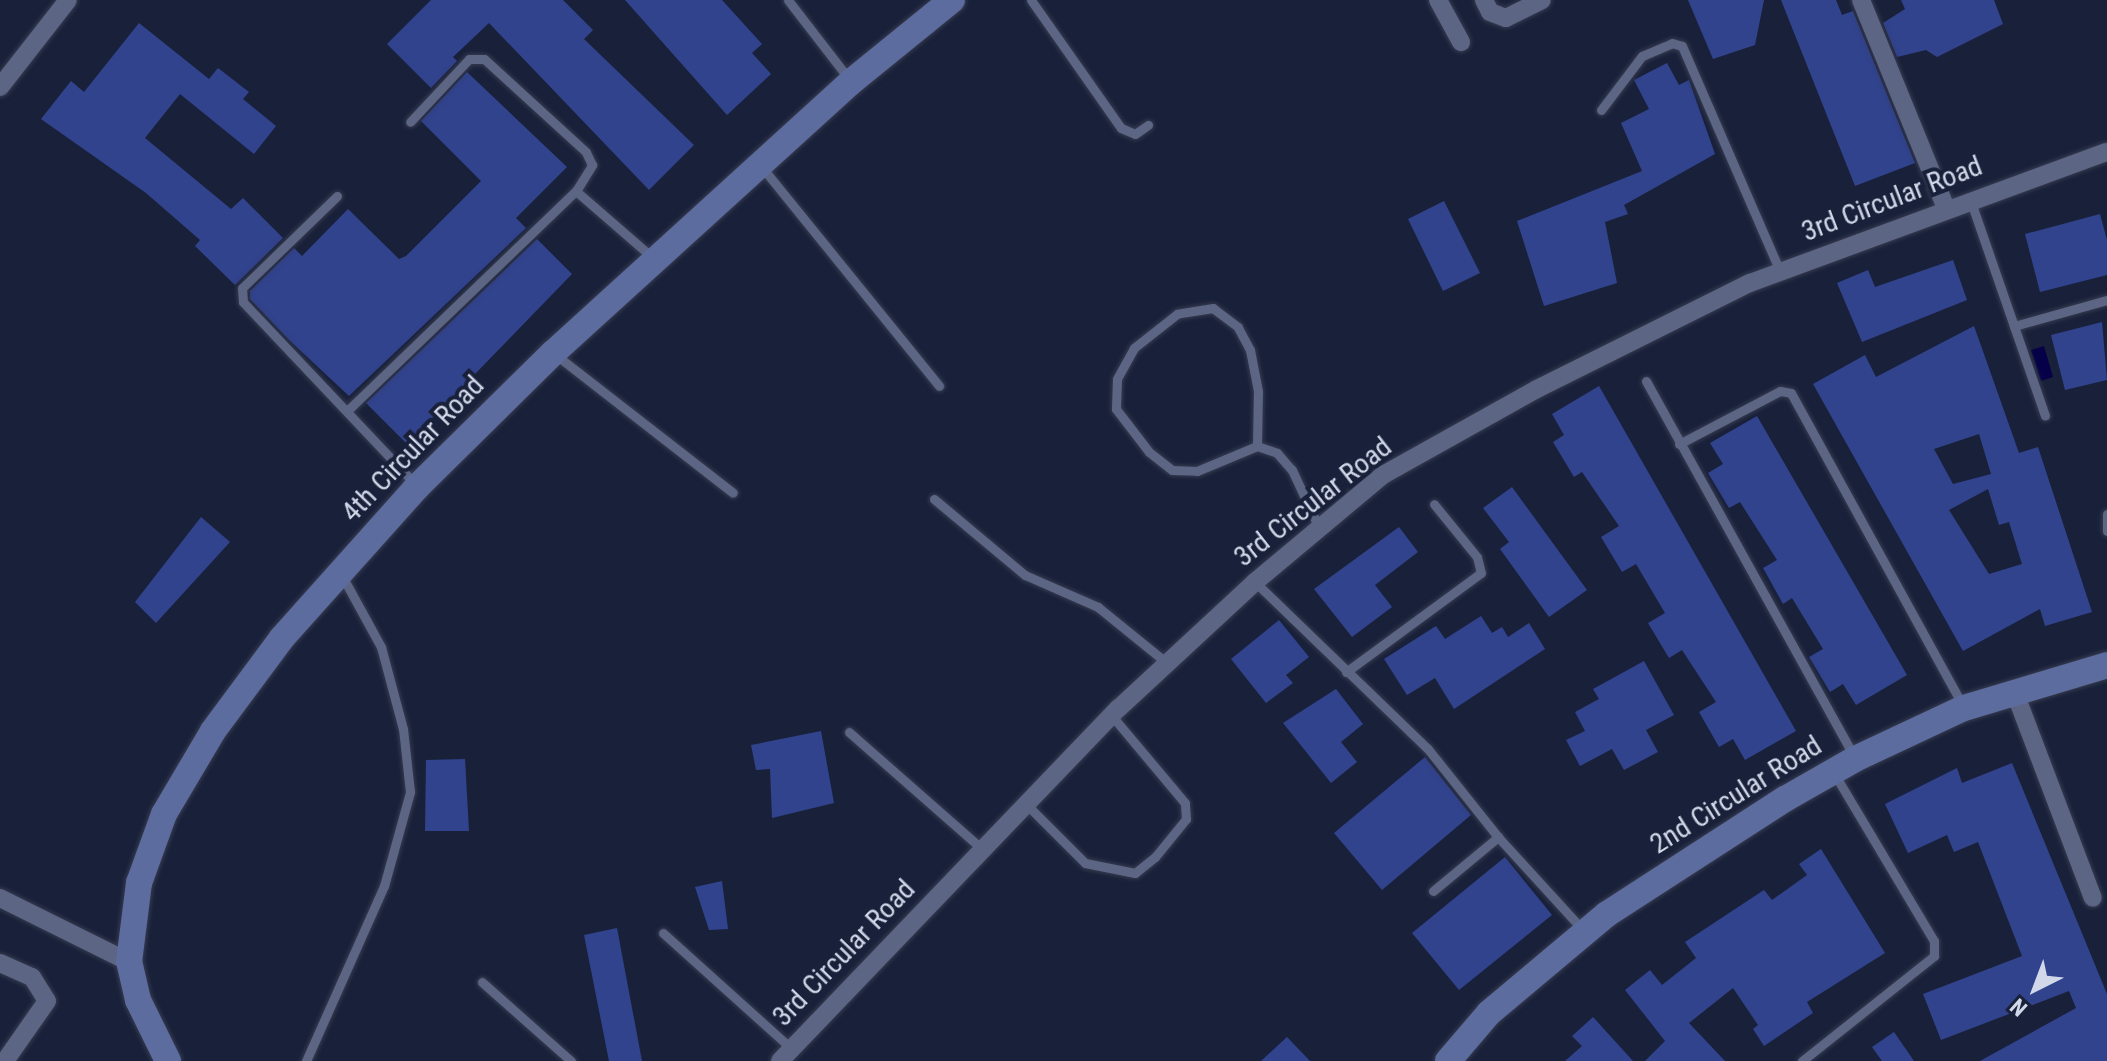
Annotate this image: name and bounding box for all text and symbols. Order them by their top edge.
street label: 3rd Circular Road [1797,149,1987,249]
street label: 4th Circular Road [335,369,491,529]
street label: 3rd Circular Road [1228,430,1398,574]
street label: 2nd Circular Road [1644,729,1828,861]
street label: 3rd Circular Road [766,873,922,1033]
north arrow [1995,949,2075,1029]
text: N [2005,993,2032,1021]

